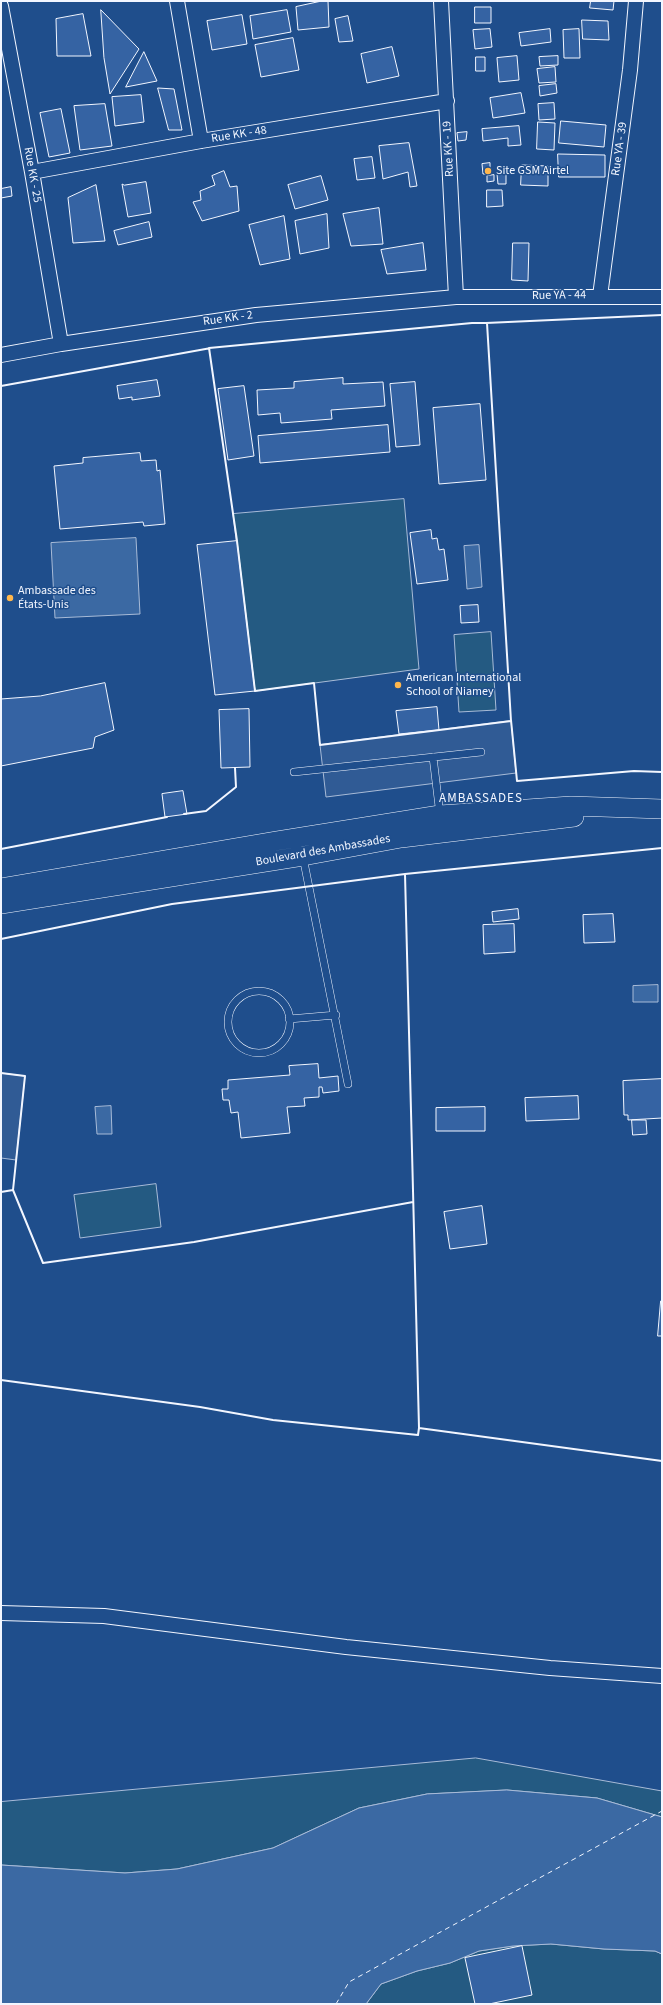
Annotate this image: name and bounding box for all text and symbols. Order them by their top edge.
street label: Rue KK - 19 [440,121,458,177]
street label: Rue YA - 39 [609,121,631,177]
street label: Rue KK - 48 [210,124,268,146]
street label: Rue KK - 25 [20,146,44,204]
place label: Site GSM Airtel [496,164,569,178]
marker: Site GSM Airtel [483,166,493,176]
street label: Rue YA - 44 [532,288,586,304]
street label: Rue KK - 2 [202,308,254,330]
place label: Ambassade des États-Unis [18,584,96,612]
marker: Ambassade des États-Unis [5,593,15,603]
place label: American International School of Niamey [406,671,521,699]
marker: American International School of Niamey [393,680,403,690]
district label: AMBASSADES [439,791,523,807]
street label: Boulevard des Ambassades [255,832,391,870]

